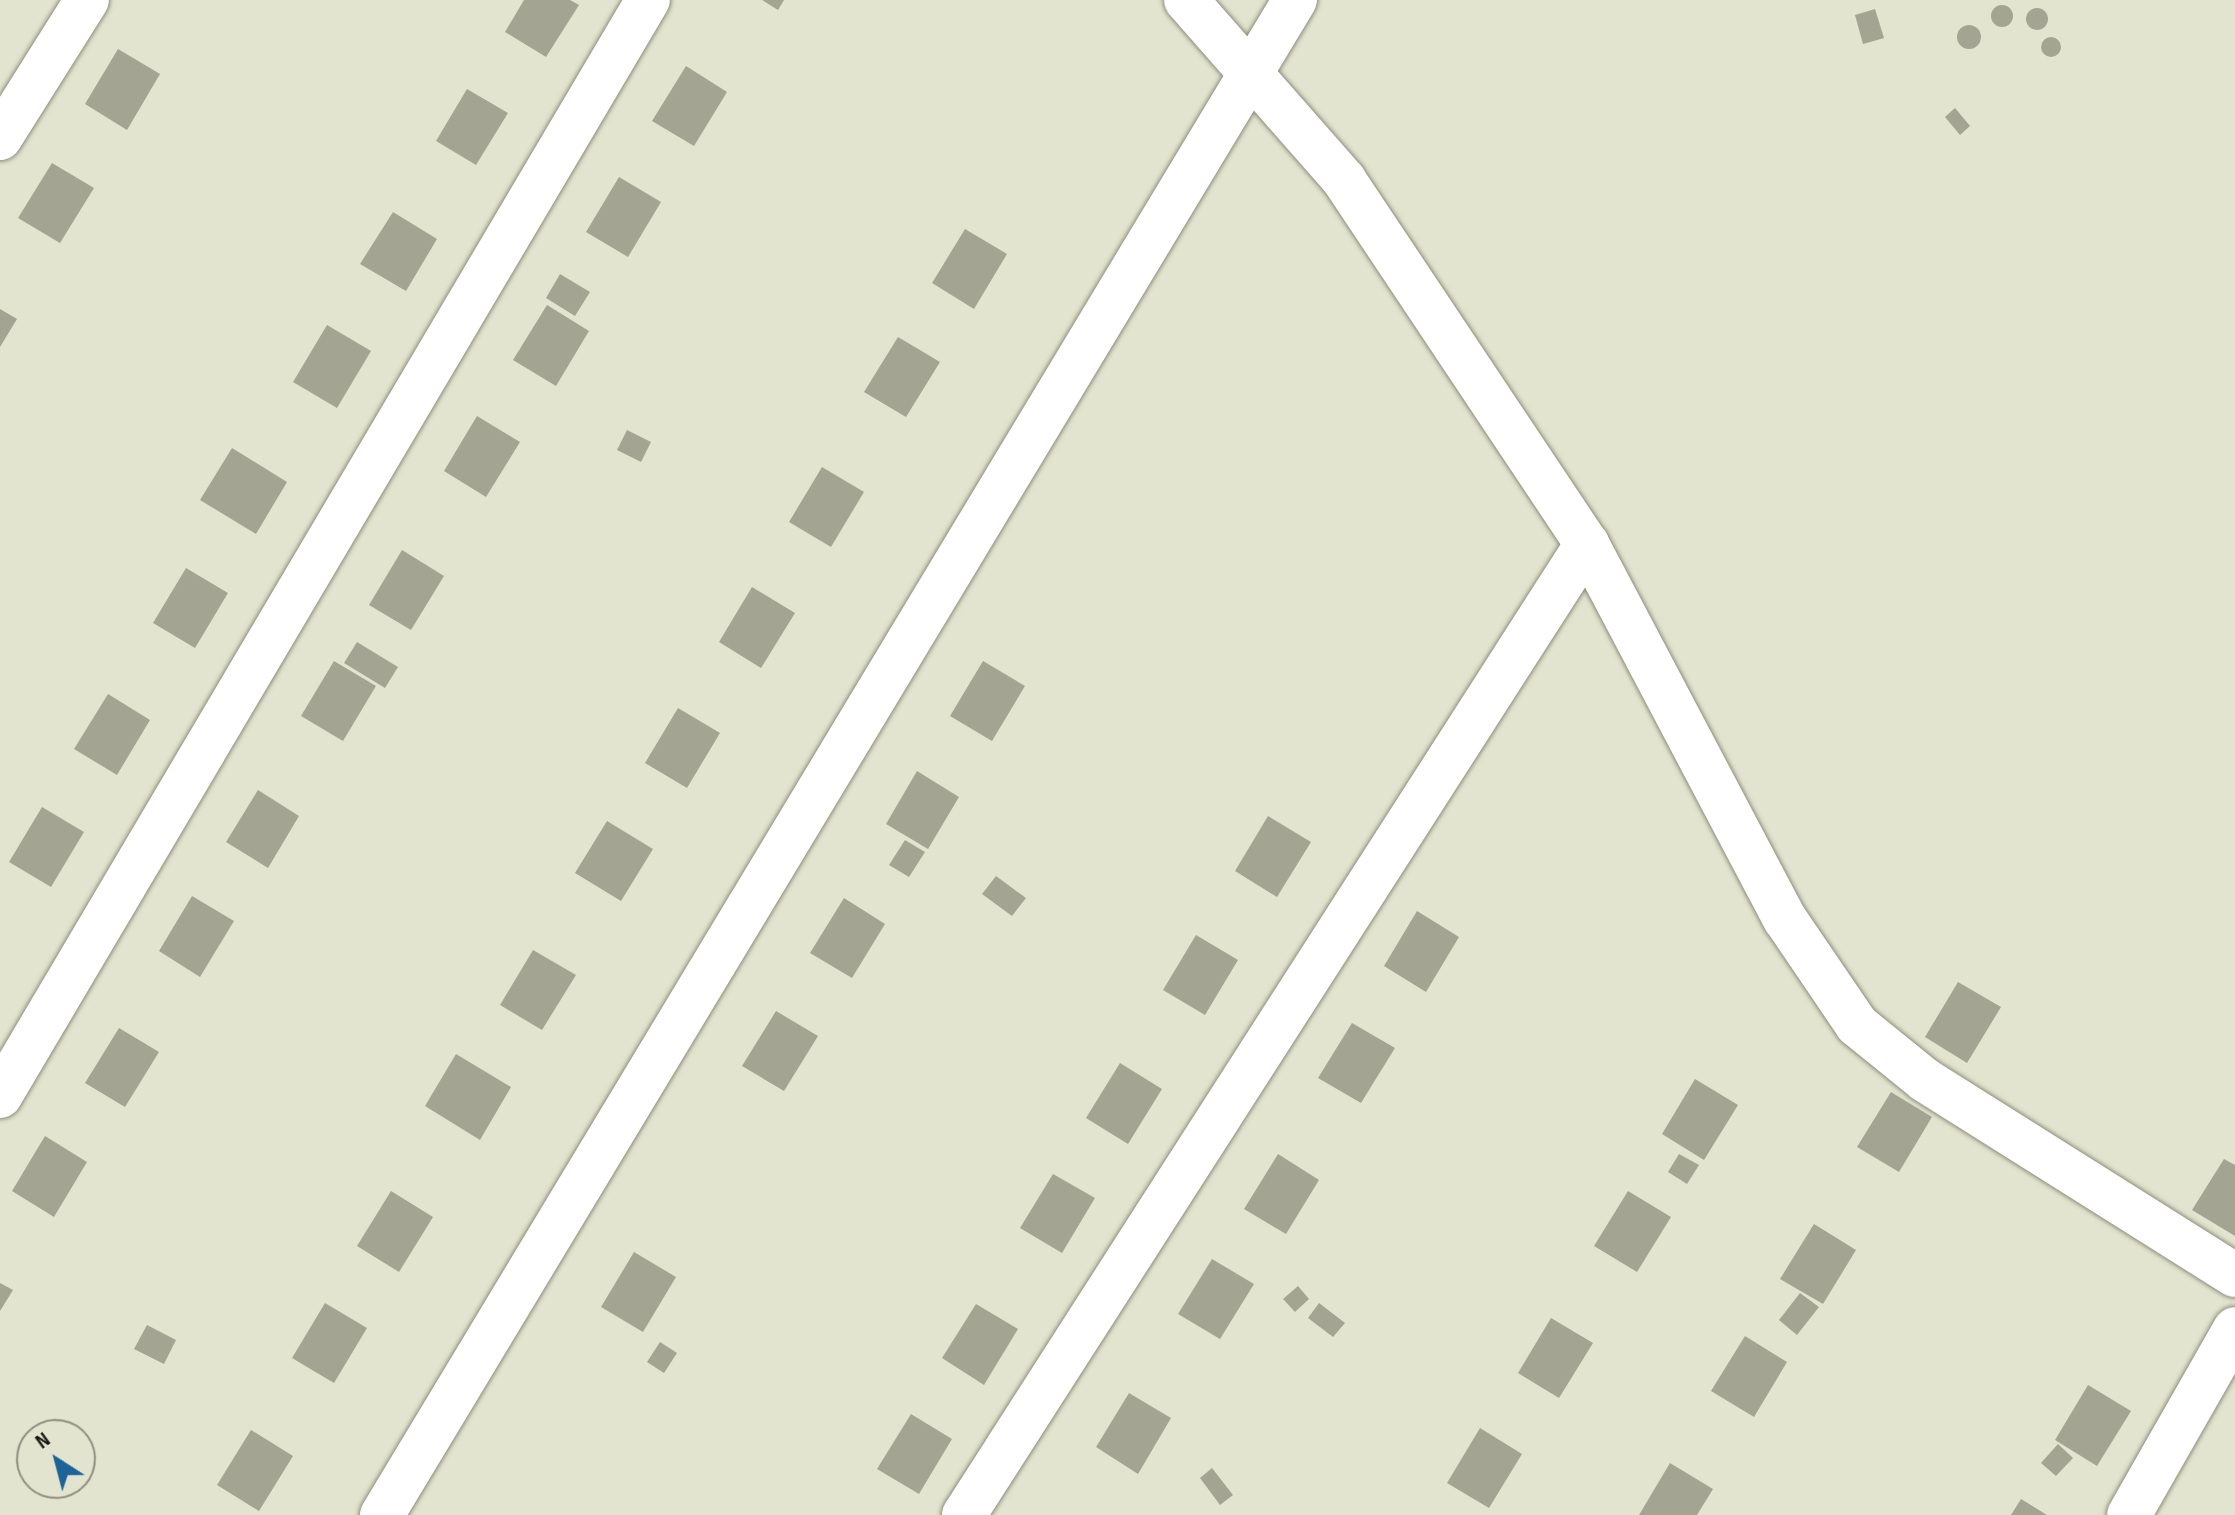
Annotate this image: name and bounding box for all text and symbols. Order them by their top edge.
north arrow [16,1419,96,1499]
text: N [30,1426,55,1455]

